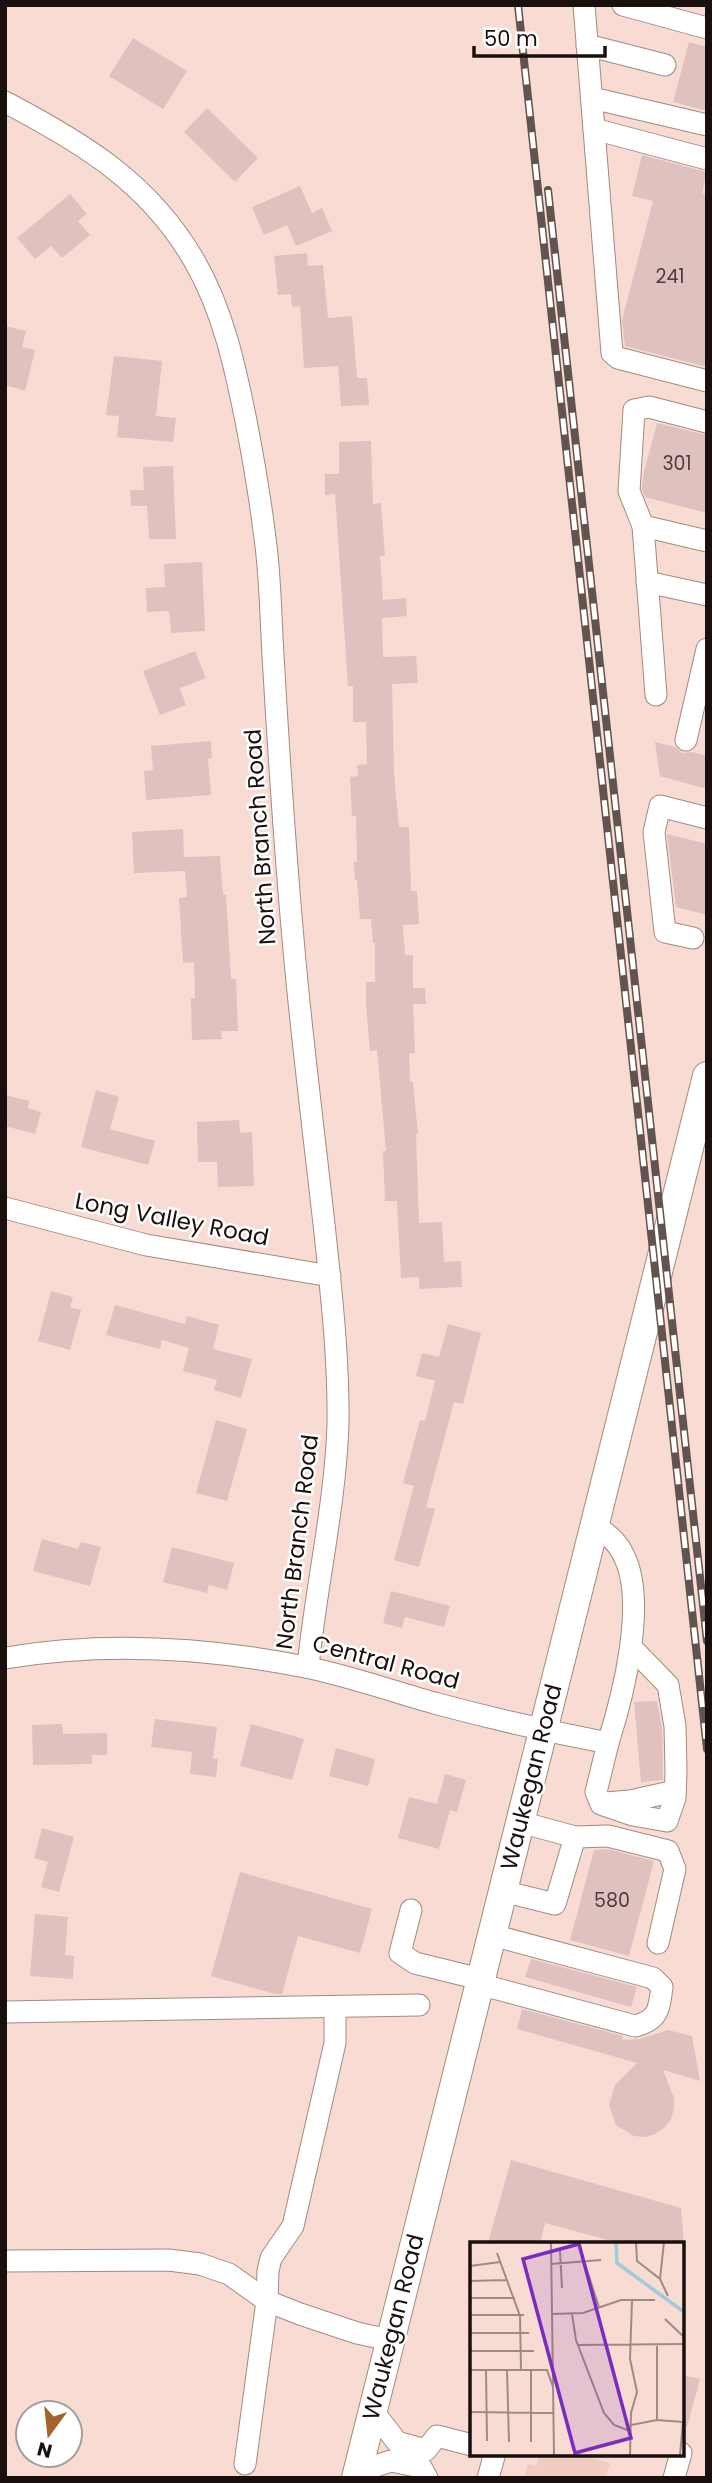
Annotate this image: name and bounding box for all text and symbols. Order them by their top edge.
scale bar [474,14,605,58]
text: 50 m [484,24,538,53]
house number: 241 [656,263,684,290]
house number: 301 [662,450,692,477]
street label: North Branch Road [236,728,284,946]
street label: Long Valley Road [72,1185,272,1253]
street label: North Branch Road [268,1433,326,1651]
street label: Central Road [309,1627,463,1697]
street label: Waukegan Road [492,1681,570,1873]
house number: 580 [594,1887,630,1914]
street label: Waukegan Road [354,2231,432,2423]
inset map [470,2242,684,2455]
north arrow [14,2399,84,2469]
text: N [34,2435,55,2465]

